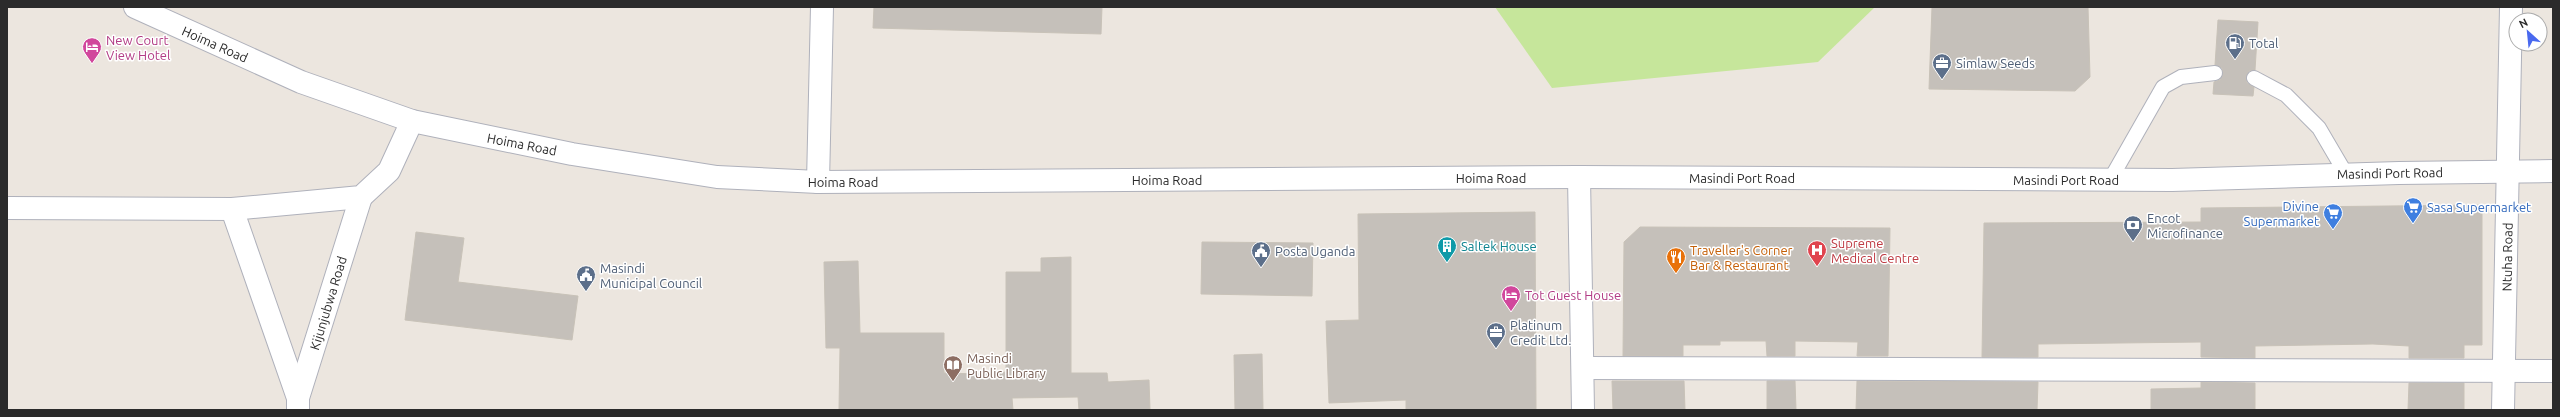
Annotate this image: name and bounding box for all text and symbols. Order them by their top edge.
north arrow [2508,12,2548,52]
text: N [2517,16,2530,30]
street label: Hoima Road [180,23,250,65]
fuel station icon: Total [2224,32,2246,60]
place label: New Court View Hotel [106,33,171,62]
hotel icon: New Court View Hotel [81,36,103,64]
place label: Total [2249,36,2279,50]
office icon: Simlaw Seeds [1931,52,1953,80]
place label: Simlaw Seeds [1956,56,2035,70]
street label: Hoima Road [486,130,558,158]
street label: Masindi Port Road [2337,165,2443,181]
street label: Hoima Road [1456,171,1526,185]
street label: Masindi Port Road [1689,171,1795,185]
street label: Hoima Road [1132,173,1202,187]
street label: Masindi Port Road [2013,173,2119,187]
street label: Hoima Road [808,175,878,189]
supermarket icon: Sasa Supermarket [2402,196,2424,224]
place label: Divine Supermarket [2244,199,2319,228]
place label: Sasa Supermarket [2427,200,2531,214]
supermarket icon: Divine Supermarket [2322,202,2344,230]
place label: Encot Microfinance [2147,211,2223,240]
bank icon: Encot Microfinance [2122,214,2144,242]
street label: Ntuha Road [2499,222,2515,292]
building icon: Saltek House [1436,235,1458,263]
place label: Supreme Medical Centre [1831,236,1919,265]
place label: Saltek House [1461,239,1537,253]
hospital icon: Supreme Medical Centre [1806,239,1828,267]
public building icon: Posta Uganda [1250,240,1272,268]
place label: Traveller's Corner Bar & Restaurant [1690,243,1793,272]
place label: Posta Uganda [1275,244,1355,258]
restaurant icon: Traveller's Corner Bar & Restaurant [1665,246,1687,274]
street label: Kijunjubwa Road [307,254,349,352]
place label: Masindi Municipal Council [600,261,703,290]
public building icon: Masindi Municipal Council [575,264,597,292]
hotel icon: Tot Guest House [1500,284,1522,312]
place label: Tot Guest House [1525,288,1621,302]
place label: Platinum Credit Ltd. [1510,318,1571,347]
office icon: Platinum Credit Ltd. [1485,321,1507,349]
place label: Masindi Public Library [967,351,1046,380]
library icon: Masindi Public Library [942,354,964,382]

